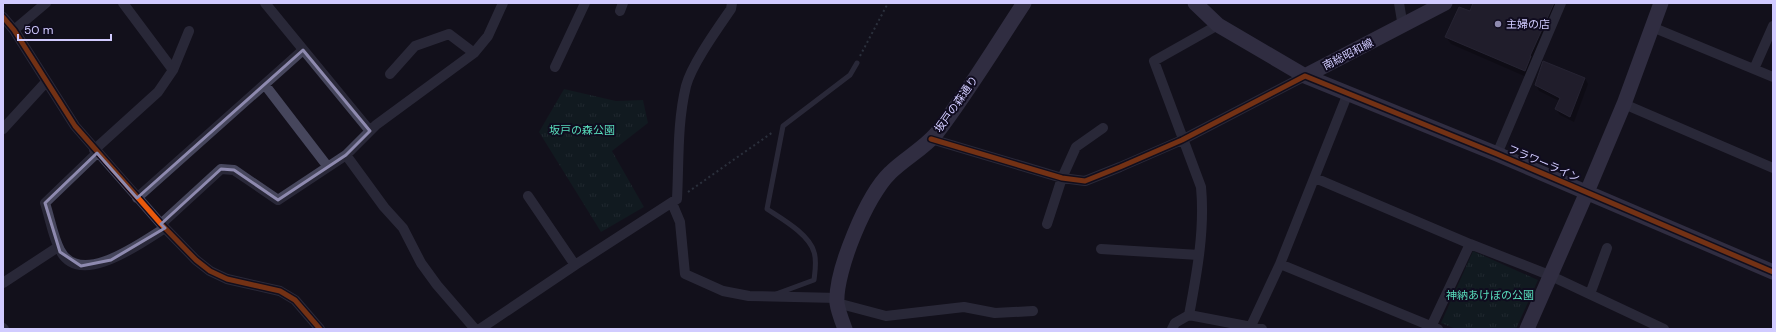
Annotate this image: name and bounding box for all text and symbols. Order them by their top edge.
scale bar [18,16,111,42]
place label: 主婦の店 [1506,17,1550,31]
marker: 主婦の店 [1493,19,1503,29]
text: 50 m [24,22,53,38]
street label: 南総昭和線 [1320,35,1376,73]
street label: 坂戸の森通り [931,73,981,135]
park label: 坂戸の森公園 [549,123,615,137]
street label: フラワーライン [1506,142,1582,184]
park label: 神納あけぼの公園 [1446,288,1534,302]

